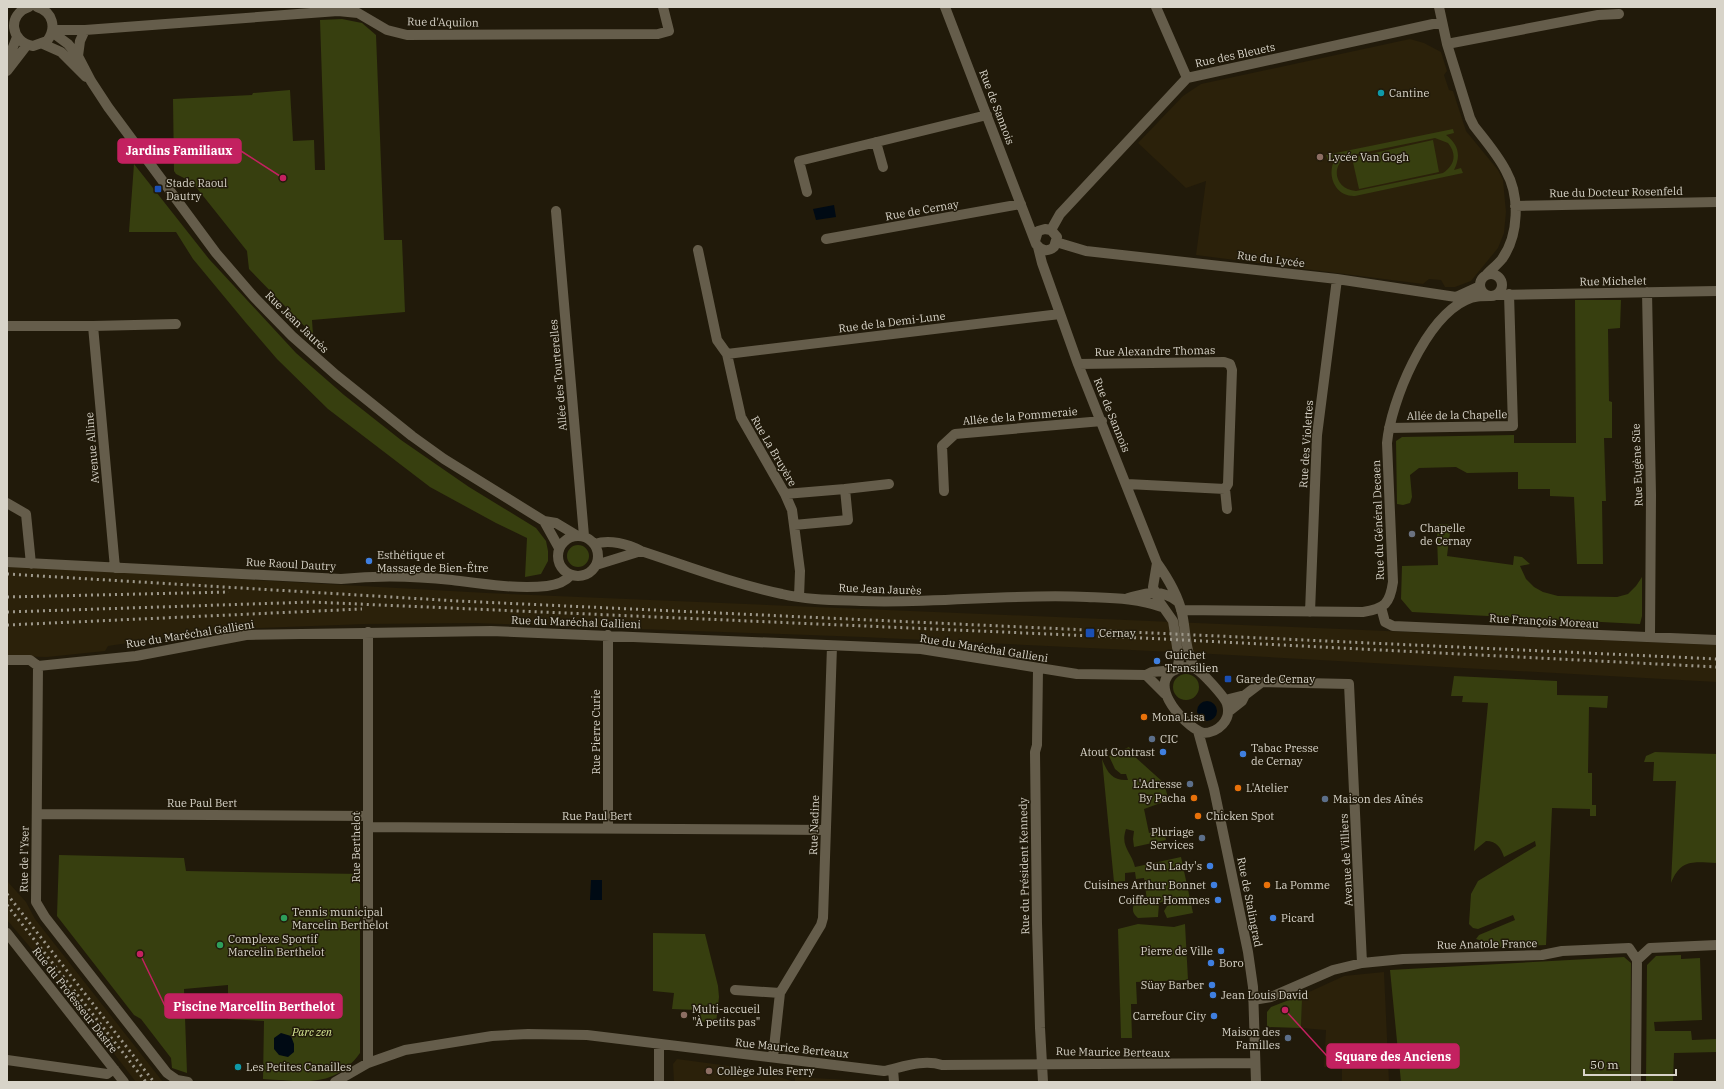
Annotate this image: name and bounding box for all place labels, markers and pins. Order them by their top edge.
place label: Cantine [1389,86,1429,100]
marker: Cantine [1376,88,1386,98]
callout: Jardins Familiaux [118,139,241,163]
place label: Lycée Van Gogh [1328,150,1409,164]
marker: Lycée Van Gogh [1315,152,1325,162]
place label: Stade Raoul Dautry [166,176,227,203]
marker: Stade Raoul Dautry [153,184,163,194]
place label: Chapelle de Cernay [1420,521,1472,548]
marker: Chapelle de Cernay [1407,529,1417,539]
place label: Esthétique et Massage de Bien-Être [377,548,489,575]
marker: Esthétique et Massage de Bien-Être [364,556,374,566]
place label: Cernay [1099,626,1136,640]
marker: Cernay [1084,627,1096,639]
place label: Guichet Transilien [1165,648,1218,675]
marker: Guichet Transilien [1152,656,1162,666]
place label: Gare de Cernay [1236,672,1315,686]
marker: Gare de Cernay [1223,674,1233,684]
place label: Mona Lisa [1152,710,1205,724]
marker: Mona Lisa [1139,712,1149,722]
place label: CIC [1160,732,1178,746]
marker: CIC [1147,734,1157,744]
place label: Tabac Presse de Cernay [1251,741,1319,768]
place label: Atout Contrast [1080,745,1155,759]
marker: Atout Contrast [1158,747,1168,757]
marker: Tabac Presse de Cernay [1238,749,1248,759]
place label: L'Adresse [1133,777,1182,791]
marker: L'Adresse [1185,779,1195,789]
place label: L'Atelier [1246,781,1288,795]
marker: L'Atelier [1233,783,1243,793]
place label: By Pacha [1139,791,1186,805]
place label: Maison des Aînés [1333,792,1423,806]
marker: By Pacha [1189,793,1199,803]
marker: Maison des Aînés [1320,794,1330,804]
place label: Chicken Spot [1206,809,1274,823]
marker: Chicken Spot [1193,811,1203,821]
place label: Pluriage Services [1150,825,1194,852]
marker: Pluriage Services [1197,833,1207,843]
place label: Sun Lady's [1146,859,1202,873]
marker: Sun Lady's [1205,861,1215,871]
place label: Cuisines Arthur Bonnet [1084,878,1206,892]
place label: La Pomme [1275,878,1330,892]
marker: Cuisines Arthur Bonnet [1209,880,1219,890]
marker: La Pomme [1262,880,1272,890]
place label: Coiffeur Hommes [1119,893,1210,907]
marker: Coiffeur Hommes [1213,895,1223,905]
place label: Tennis municipal Marcelin Berthelot [292,905,389,932]
place label: Picard [1281,911,1315,925]
marker: Tennis municipal Marcelin Berthelot [279,913,289,923]
marker: Picard [1268,913,1278,923]
place label: Complexe Sportif Marcelin Berthelot [228,932,325,959]
marker: Complexe Sportif Marcelin Berthelot [215,940,225,950]
place label: Pierre de Ville [1140,944,1213,958]
marker: Pierre de Ville [1216,946,1226,956]
place label: Boro [1219,956,1244,970]
marker: Boro [1206,958,1216,968]
place label: Süay Barber [1141,978,1204,992]
marker: Süay Barber [1207,980,1217,990]
place label: Jean Louis David [1221,988,1308,1002]
marker: Jean Louis David [1208,990,1218,1000]
callout: Piscine Marcellin Berthelot [165,994,342,1018]
place label: Multi-accueil "À petits pas" [692,1002,760,1029]
place label: Carrefour City [1133,1009,1206,1023]
marker: Multi-accueil "À petits pas" [679,1010,689,1020]
marker: Carrefour City [1209,1011,1219,1021]
place label: Maison des Familles [1222,1025,1280,1052]
marker: Maison des Familles [1283,1033,1293,1043]
callout: Square des Anciens [1327,1044,1459,1068]
place label: Les Petites Canailles [246,1060,351,1074]
marker: Les Petites Canailles [233,1062,243,1072]
place label: Collège Jules Ferry [717,1064,814,1078]
marker: Collège Jules Ferry [704,1066,714,1076]

